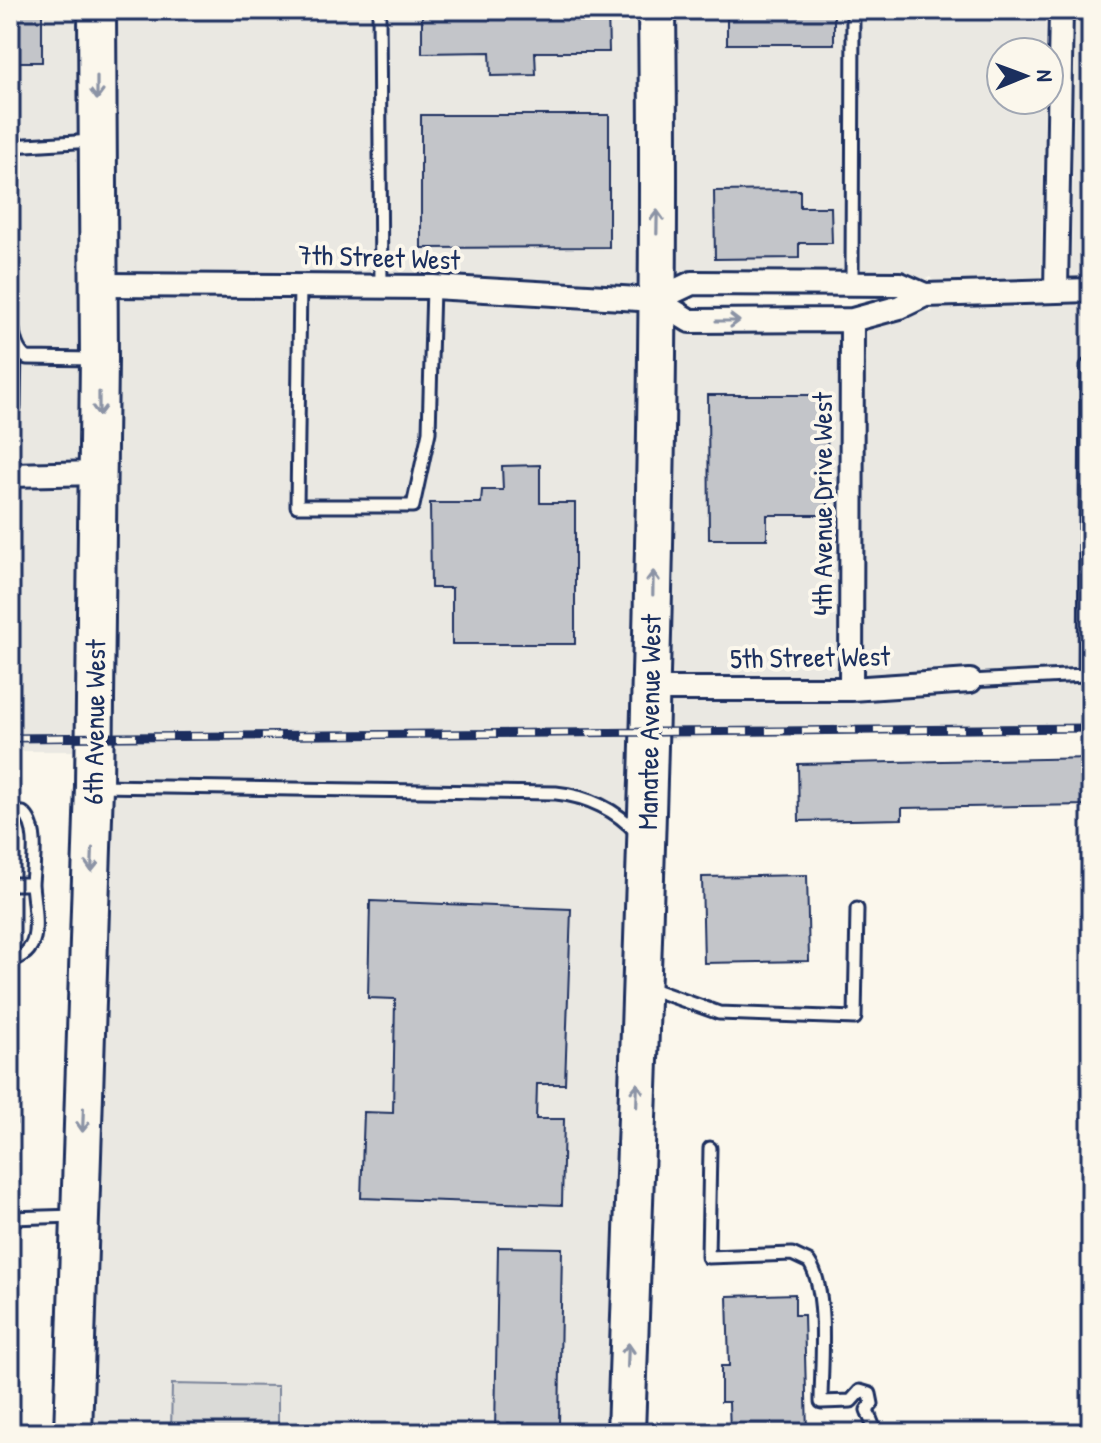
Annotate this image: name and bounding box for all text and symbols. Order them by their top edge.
north arrow [985,36,1065,116]
text: N [1030,70,1060,82]
one-way arrow [90,74,105,101]
one-way arrow [650,209,665,236]
street label: 7th Street West [297,235,461,279]
one-way arrow [714,313,741,329]
one-way arrow [91,390,107,417]
street label: 4th Avenue Drive West [803,392,841,616]
one-way arrow [645,570,660,597]
street label: Manatee Avenue West [628,613,670,830]
street label: 5th Street West [730,637,891,677]
street label: 6th Avenue West [74,639,114,805]
one-way arrow [84,846,99,873]
one-way arrow [630,1082,645,1109]
one-way arrow [76,1106,91,1133]
one-way arrow [621,1342,636,1369]

